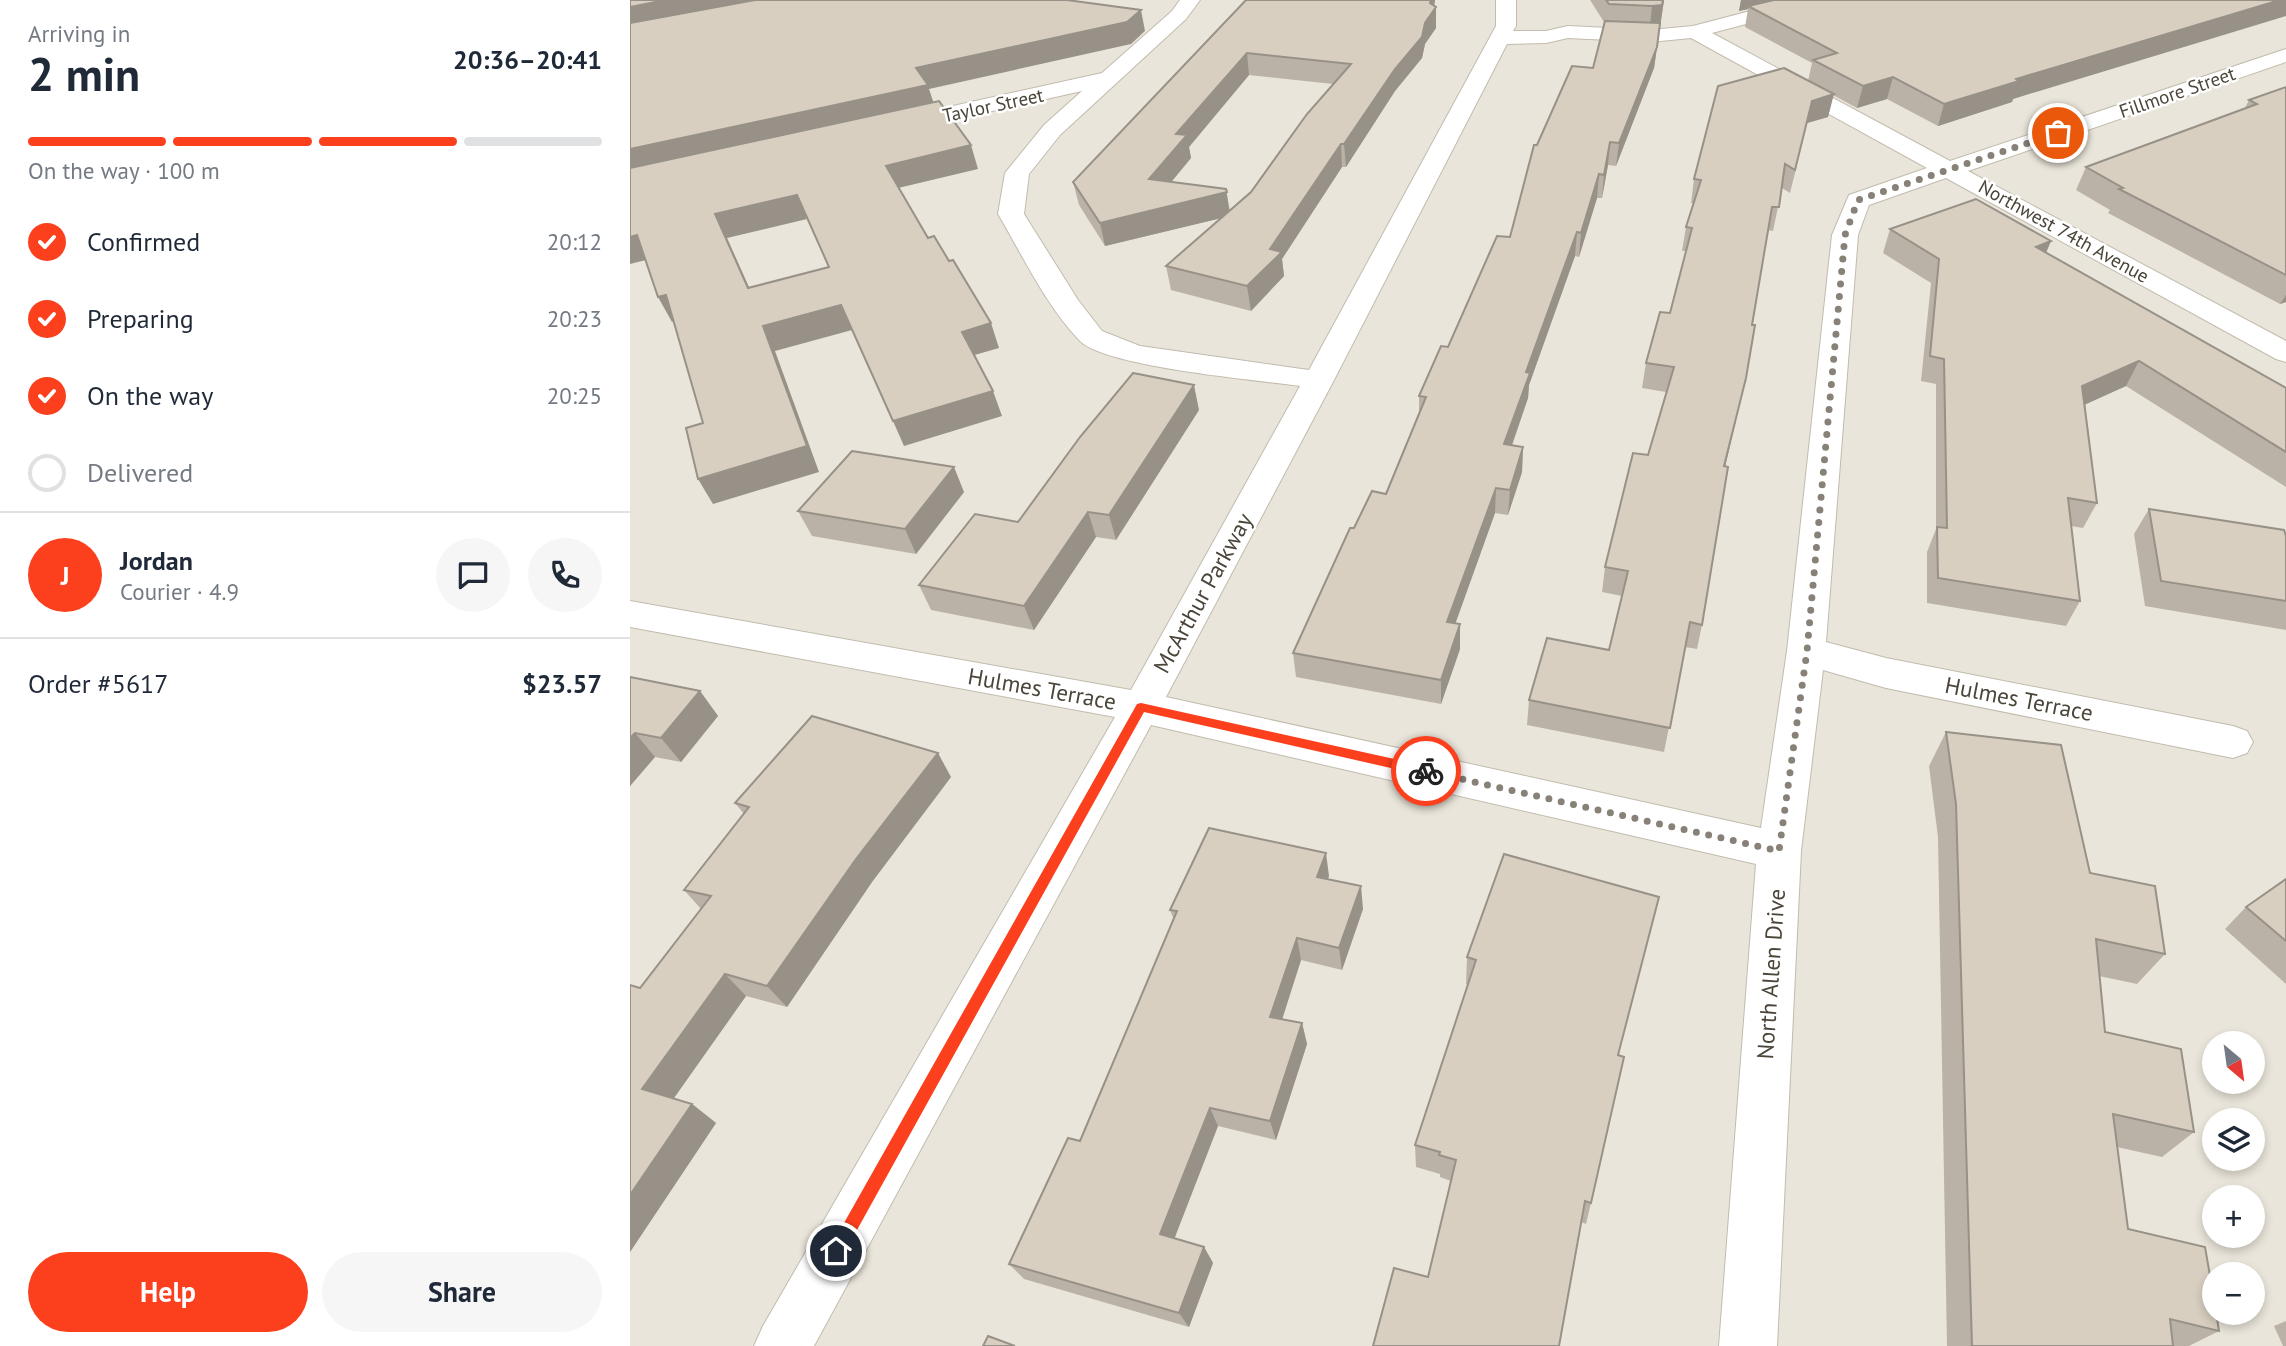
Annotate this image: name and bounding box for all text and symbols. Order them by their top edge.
text: Arriving in [28,19,130,48]
text: 20:36–20:41 [453,43,602,76]
text: 2 min [28,44,140,104]
street label: Fillmore Street [2116,61,2239,123]
street label: Taylor Street [940,82,1046,127]
pin [2028,103,2088,163]
icon: bag [2039,114,2077,152]
text: On the way · 100 m [28,156,220,185]
street label: Northwest 74th Avenue [1975,174,2153,288]
icon: check [28,223,66,261]
text: Confirmed [87,225,200,258]
text: 20:12 [547,227,602,256]
icon: check [28,300,66,338]
text: Preparing [87,302,194,335]
text: 20:23 [547,304,602,333]
icon: check [28,377,66,415]
text: On the way [87,379,213,412]
text: 20:25 [547,381,602,410]
text: Delivered [87,456,193,489]
street label: McArthur Parkway [1147,507,1259,678]
button: chat [436,538,510,612]
button: phone [528,538,602,612]
text: Jordan [120,544,193,577]
text: J [61,559,69,592]
text: Courier · 4.9 [120,577,239,606]
street label: Hulmes Terrace [966,661,1119,716]
text: Order #5617 [28,667,168,700]
text: $23.57 [522,667,602,700]
street label: Hulmes Terrace [1943,670,2096,727]
courier [1391,736,1461,806]
icon: bike [1407,752,1445,790]
street label: North Allen Drive [1750,888,1791,1060]
north arrow [2202,1031,2264,1094]
map controls [2202,1031,2265,1325]
button: layers [2202,1108,2265,1171]
button: + [2202,1185,2265,1248]
pin [806,1221,866,1281]
icon: home [817,1232,855,1270]
button: Help [28,1252,308,1332]
button: Share [322,1252,602,1332]
button: − [2202,1262,2265,1325]

